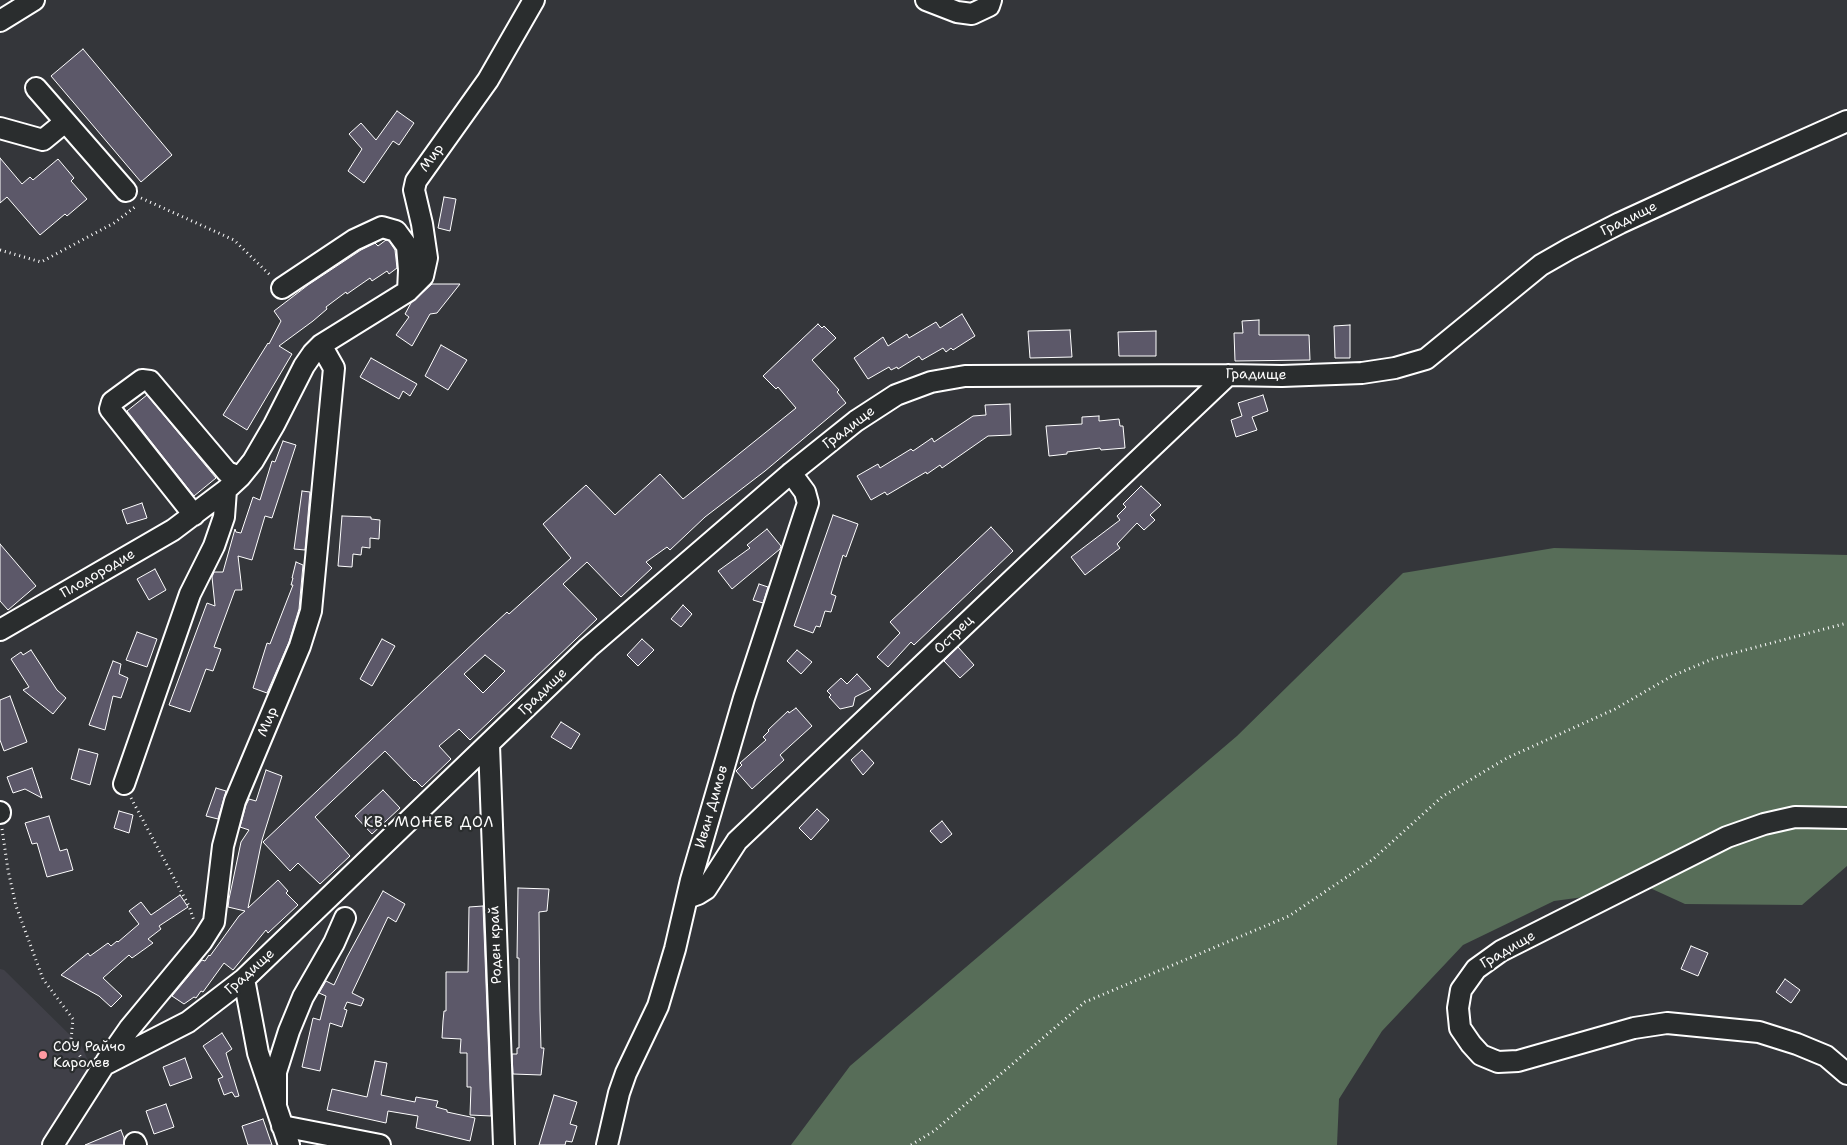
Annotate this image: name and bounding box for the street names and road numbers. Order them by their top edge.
street label: Мир [416,141,448,175]
street label: Градище [1598,198,1660,240]
street label: Градище [1225,366,1287,384]
street label: Градище [820,403,878,453]
street label: Плодородие [58,546,138,602]
street label: Острец [931,612,977,658]
street label: Градище [515,665,571,719]
street label: Мир [254,705,282,739]
street label: Иван Димов [692,764,732,850]
street label: Роден край [486,906,506,984]
street label: Градище [1477,927,1539,973]
street label: Градище [222,945,278,999]

